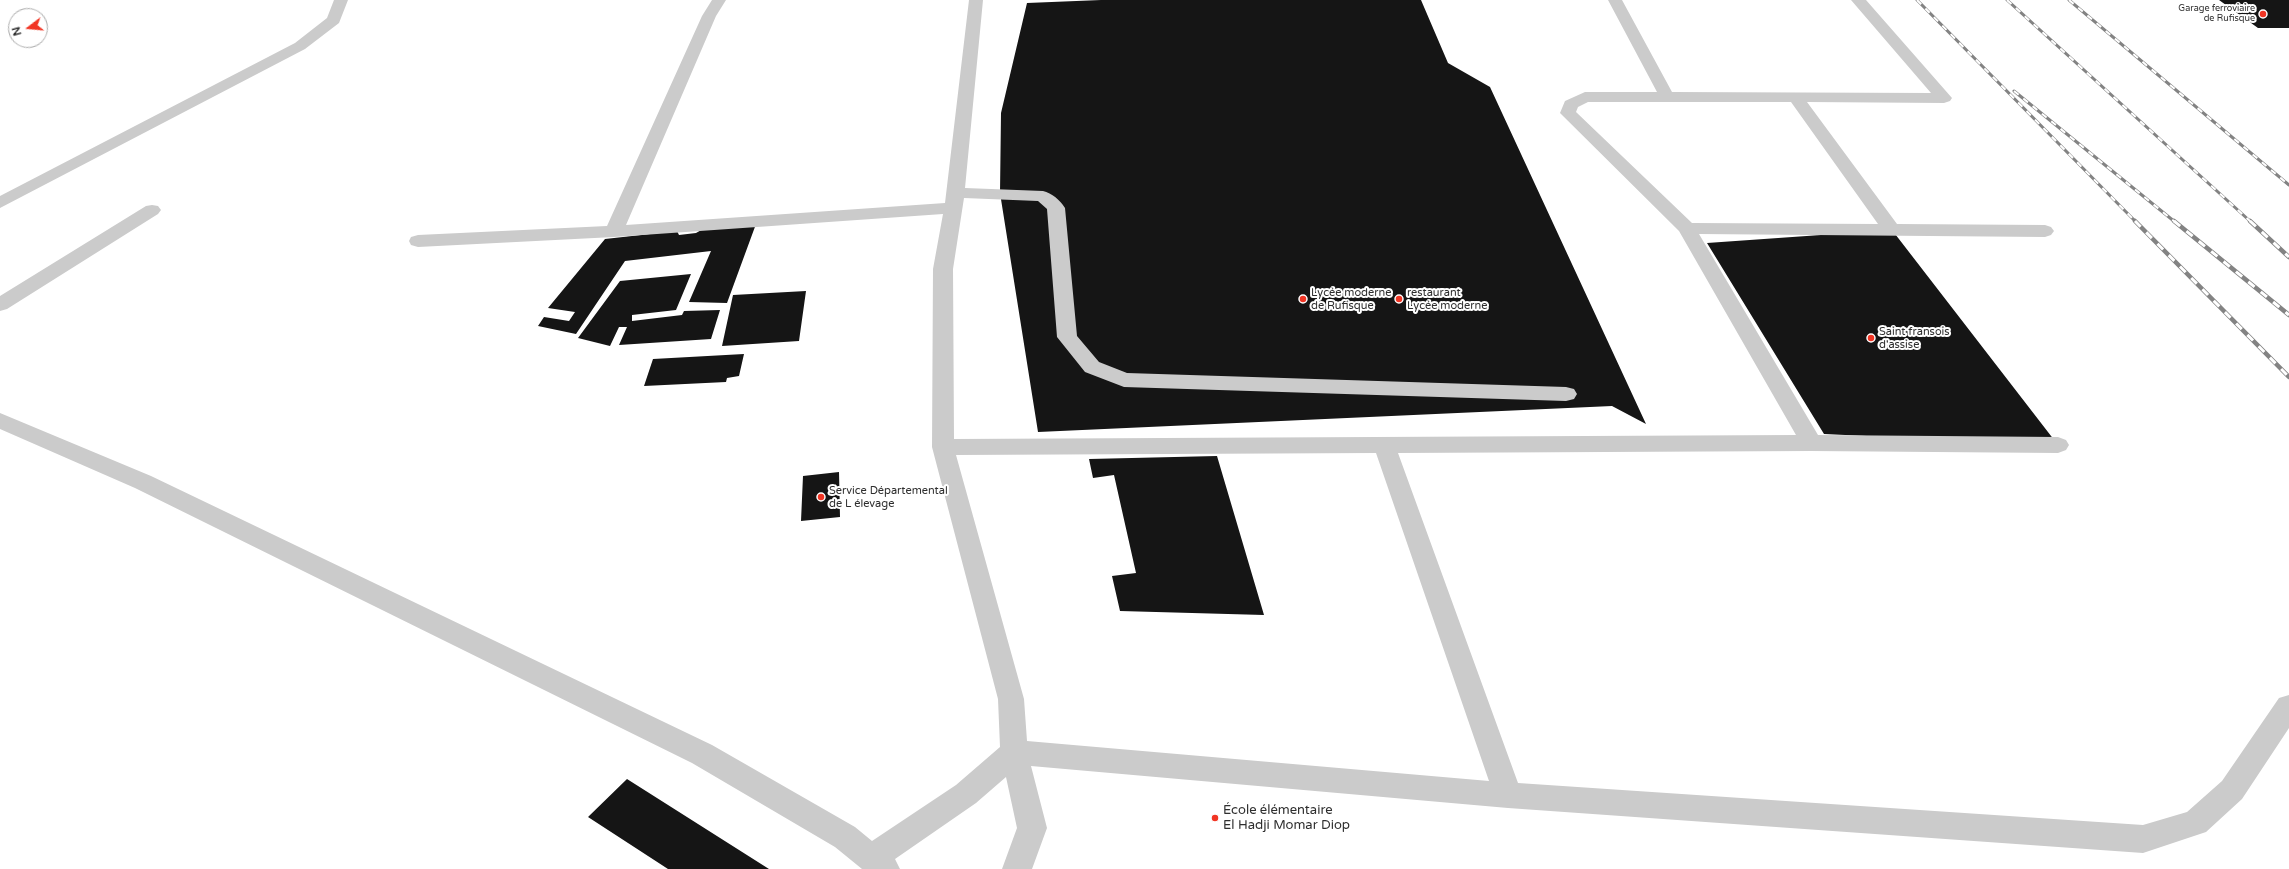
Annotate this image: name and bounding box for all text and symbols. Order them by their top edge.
place label: Garage ferroviaire de Rufisque [2178,4,2255,25]
north arrow [8,8,48,48]
marker: Garage ferroviaire de Rufisque [2258,9,2268,19]
text: N [9,25,24,37]
place label: Lycée moderne de Rufisque [1311,286,1391,312]
place label: restaurant Lycée moderne [1407,286,1487,312]
marker: Lycée moderne de Rufisque [1298,294,1308,304]
marker: restaurant Lycée moderne [1394,294,1404,304]
place label: Saint fransois d'assise [1879,325,1950,351]
marker: Saint fransois d'assise [1866,333,1876,343]
place label: Service Départemental de L élevage [829,484,948,510]
marker: Service Départemental de L élevage [816,492,826,502]
place label: École élémentaire El Hadji Momar Diop [1223,803,1350,834]
marker: École élémentaire El Hadji Momar Diop [1210,813,1220,823]

